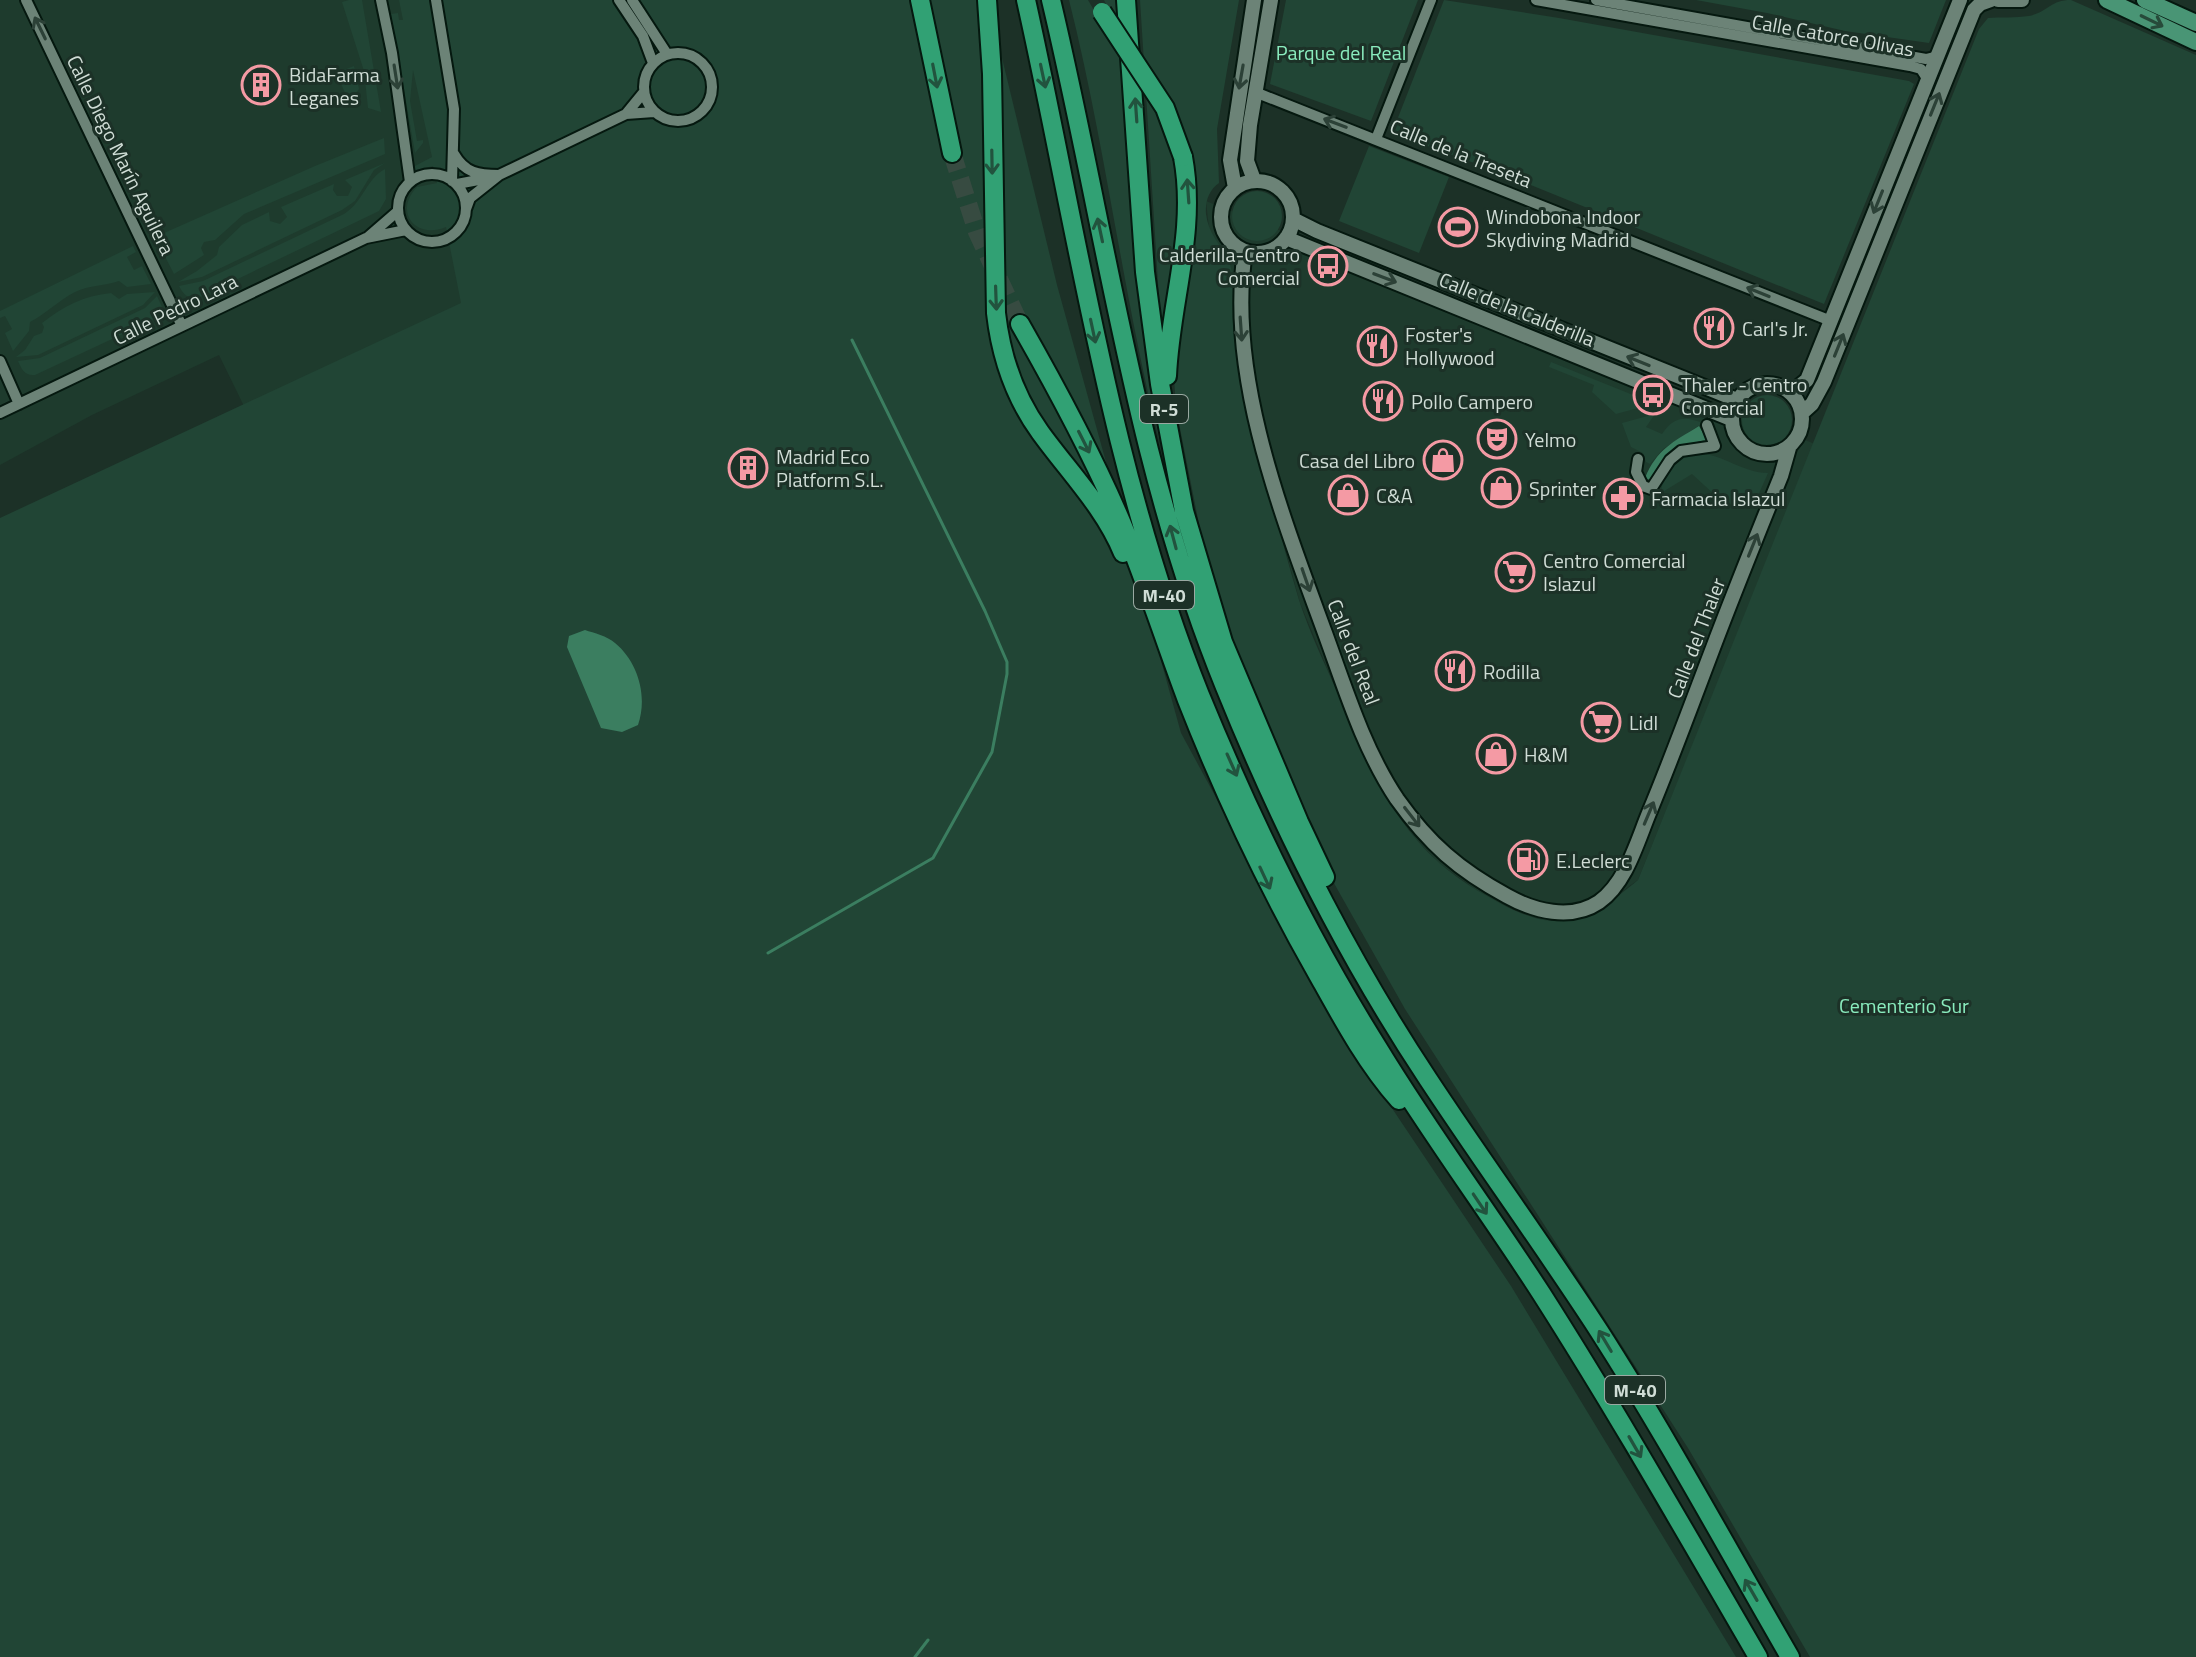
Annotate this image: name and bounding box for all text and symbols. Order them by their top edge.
street label: Calle Catorce Olivas [1750,6,1916,64]
one-way arrow [2139,13,2163,29]
one-way arrow [32,17,47,41]
park label: Parque del Real [1276,37,1406,68]
street label: Calle Diego Marín Aguilera [59,50,183,260]
place label: BidaFarma Leganes [289,59,380,113]
one-way arrow [929,63,944,89]
one-way arrow [1036,63,1051,88]
building icon: BidaFarma Leganes [240,64,282,106]
one-way arrow [389,64,404,89]
one-way arrow [1233,64,1248,89]
one-way arrow [1929,92,1943,117]
one-way arrow [1128,97,1143,124]
street label: Calle de la Treseta [1385,110,1537,196]
one-way arrow [1323,114,1348,129]
one-way arrow [984,148,1000,175]
one-way arrow [1180,178,1195,205]
one-way arrow [1870,189,1885,214]
place label: Windobona Indoor Skydiving Madrid [1486,201,1641,255]
sports icon: Windobona Indoor Skydiving Madrid [1437,206,1479,248]
one-way arrow [1092,218,1107,243]
place label: Calderilla-Centro Comercial [1159,239,1300,293]
bus stop icon: Calderilla-Centro Comercial [1307,245,1349,287]
street label: Calle de la Calderilla [1434,264,1600,354]
street label: Calle Pedro Lara [107,265,243,353]
one-way arrow [1372,272,1397,286]
one-way arrow [1746,283,1771,298]
one-way arrow [988,284,1003,311]
restaurant icon: Carl's Jr. [1693,307,1735,349]
place label: Carl's Jr. [1742,313,1808,344]
one-way arrow [1234,315,1249,342]
one-way arrow [1087,318,1102,343]
place label: Foster's Hollywood [1405,319,1495,373]
restaurant icon: Foster's Hollywood [1356,325,1398,367]
one-way arrow [1833,333,1847,358]
one-way arrow [1626,353,1651,367]
place label: Thaler - Centro Comercial [1681,369,1807,423]
bus stop icon: Thaler - Centro Comercial [1632,374,1674,416]
restaurant icon: Pollo Campero [1362,380,1404,422]
place label: Pollo Campero [1411,386,1533,417]
road number: R-5 [1140,395,1188,423]
theatre icon: Yelmo [1476,418,1518,460]
place label: Yelmo [1525,424,1576,455]
one-way arrow [1076,430,1092,454]
shop icon: Casa del Libro [1422,439,1464,481]
place label: Madrid Eco Platform S.L. [776,441,884,495]
place label: Casa del Libro [1299,445,1415,476]
building icon: Madrid Eco Platform S.L. [727,447,769,489]
shop icon: Sprinter [1480,467,1522,509]
place label: Sprinter [1529,473,1596,504]
shop icon: C&A [1327,474,1369,516]
pharmacy icon: Farmacia Islazul [1602,477,1644,519]
place label: C&A [1376,480,1413,511]
place label: Farmacia Islazul [1651,483,1785,514]
one-way arrow [1164,525,1179,551]
one-way arrow [1747,533,1762,558]
place label: Centro Comercial Islazul [1543,545,1686,599]
supermarket icon: Centro Comercial Islazul [1494,551,1536,593]
one-way arrow [1299,568,1314,593]
street label: Calle del Thaler [1659,573,1733,703]
road number: M-40 [1134,581,1194,609]
street label: Calle del Real [1320,595,1388,709]
restaurant icon: Rodilla [1434,650,1476,692]
place label: Rodilla [1483,656,1540,687]
supermarket icon: Lidl [1580,701,1622,743]
place label: Lidl [1629,707,1658,738]
shop icon: H&M [1475,733,1517,775]
place label: H&M [1524,739,1568,770]
one-way arrow [1225,752,1240,776]
one-way arrow [1642,801,1657,826]
one-way arrow [1403,806,1420,827]
fuel station icon: E.Leclerc [1507,839,1549,881]
place label: E.Leclerc [1556,845,1630,876]
one-way arrow [1258,866,1273,890]
park label: Cementerio Sur [1839,990,1969,1021]
one-way arrow [1472,1193,1489,1215]
one-way arrow [1597,1330,1613,1353]
road number: M-40 [1605,1376,1665,1404]
one-way arrow [1627,1435,1643,1458]
one-way arrow [1743,1578,1758,1602]

